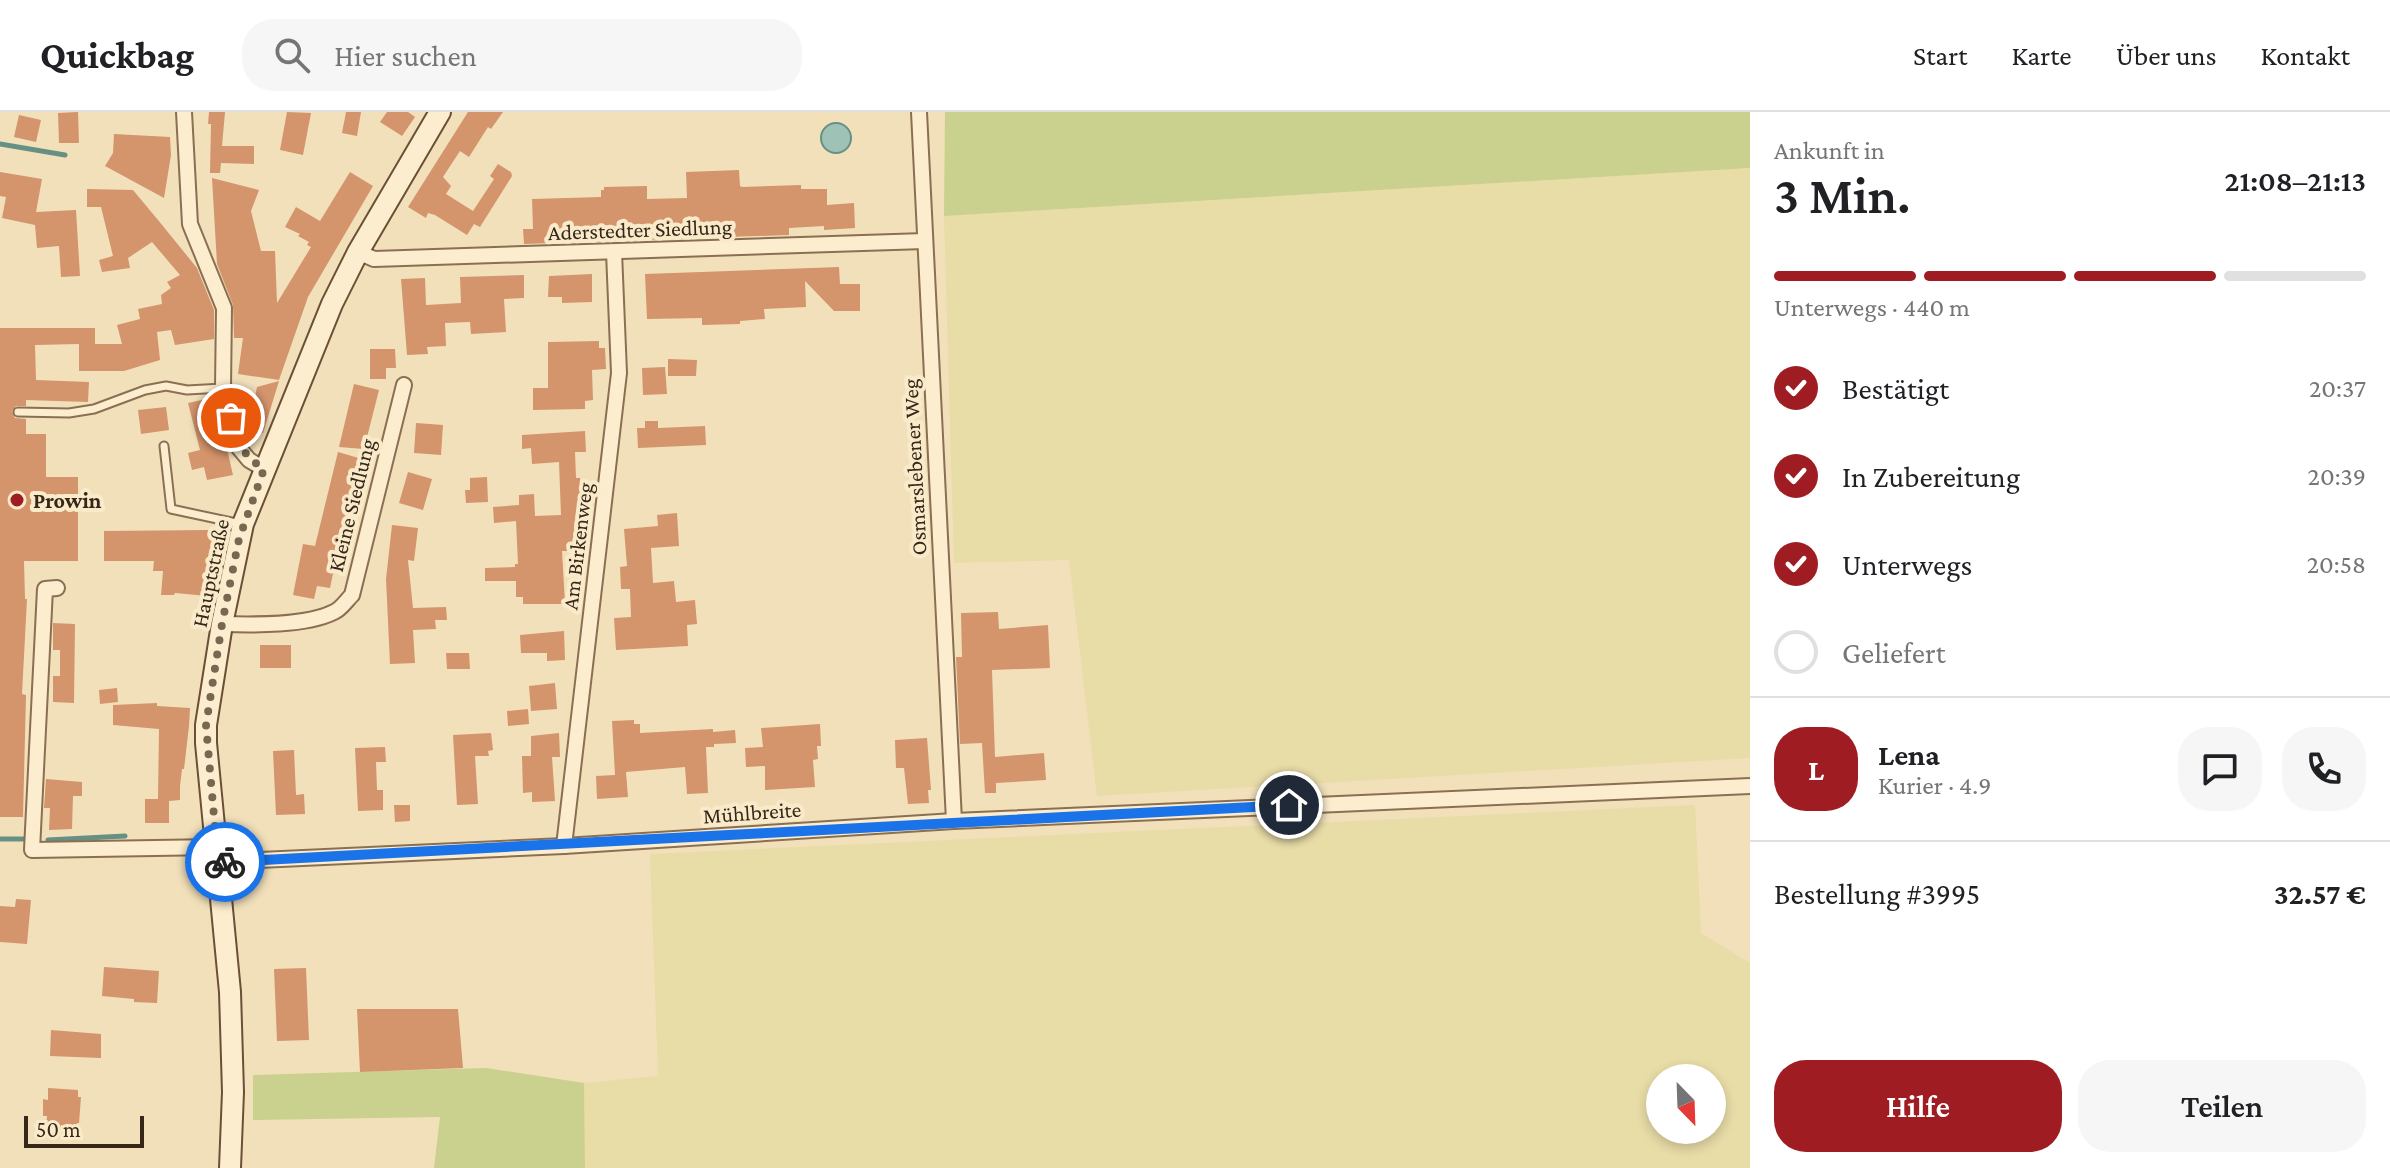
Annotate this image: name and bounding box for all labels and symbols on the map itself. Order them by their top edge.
street label: Aderstedter Siedlung [547,214,733,245]
street label: Osmarslebener Weg [897,378,932,556]
pin [197,384,265,452]
street label: Kleine Siedlung [323,435,380,574]
street label: Am Birkenweg [557,481,598,611]
place label: Prowin [33,488,102,513]
marker: Prowin [8,491,26,509]
street label: Hauptstraße [187,517,234,630]
pin [1255,771,1323,839]
street label: Mühlbreite [702,797,802,828]
courier [185,822,265,902]
north arrow [1646,1064,1726,1144]
scale bar [24,1112,144,1148]

